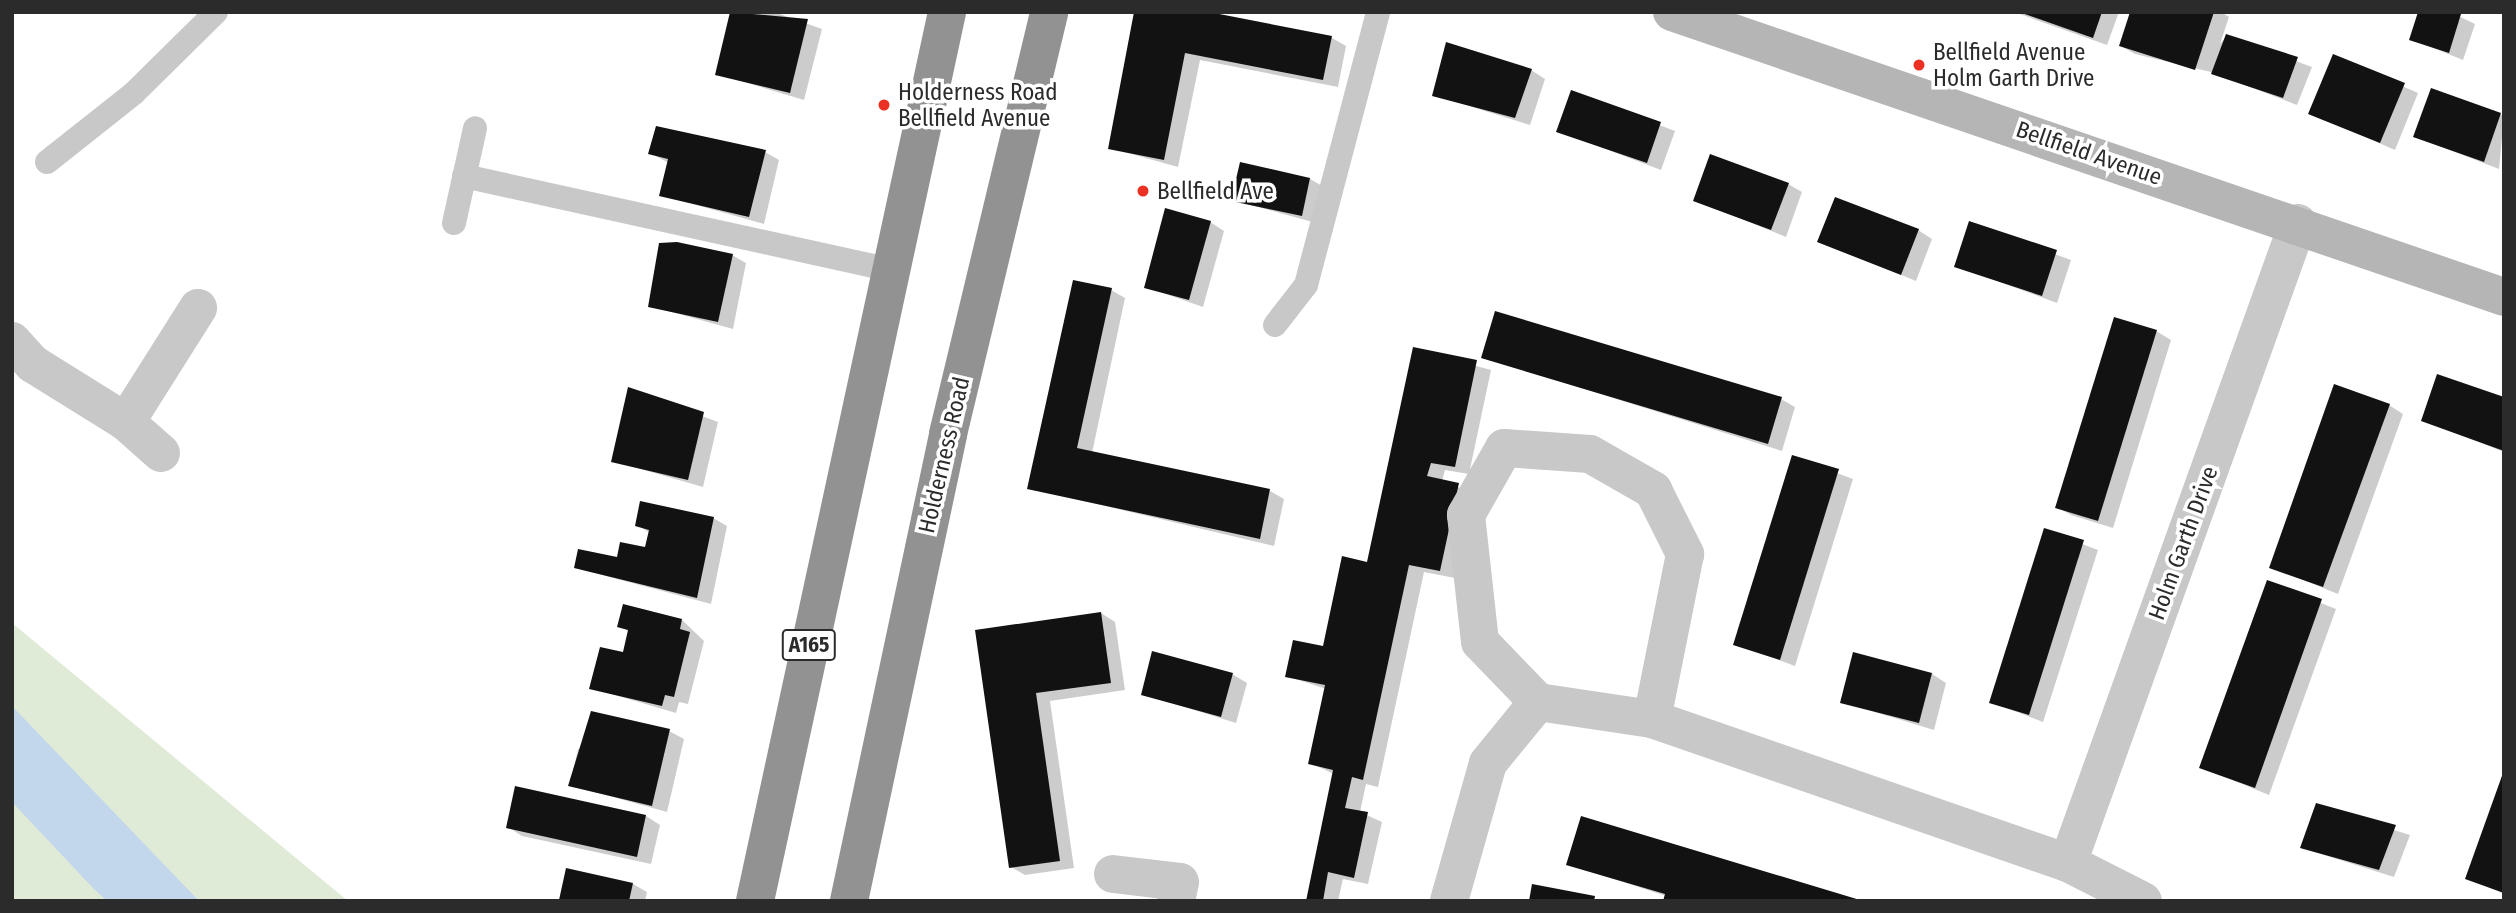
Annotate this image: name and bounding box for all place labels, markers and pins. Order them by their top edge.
place label: Bellfield Avenue Holm Garth Drive [1933,38,2094,92]
marker: Bellfield Avenue Holm Garth Drive [1911,57,1927,73]
place label: Holderness Road Bellfield Avenue [898,78,1058,132]
marker: Holderness Road Bellfield Avenue [876,97,892,113]
place label: Bellfield Ave [1157,177,1274,205]
marker: Bellfield Ave [1135,183,1151,199]

